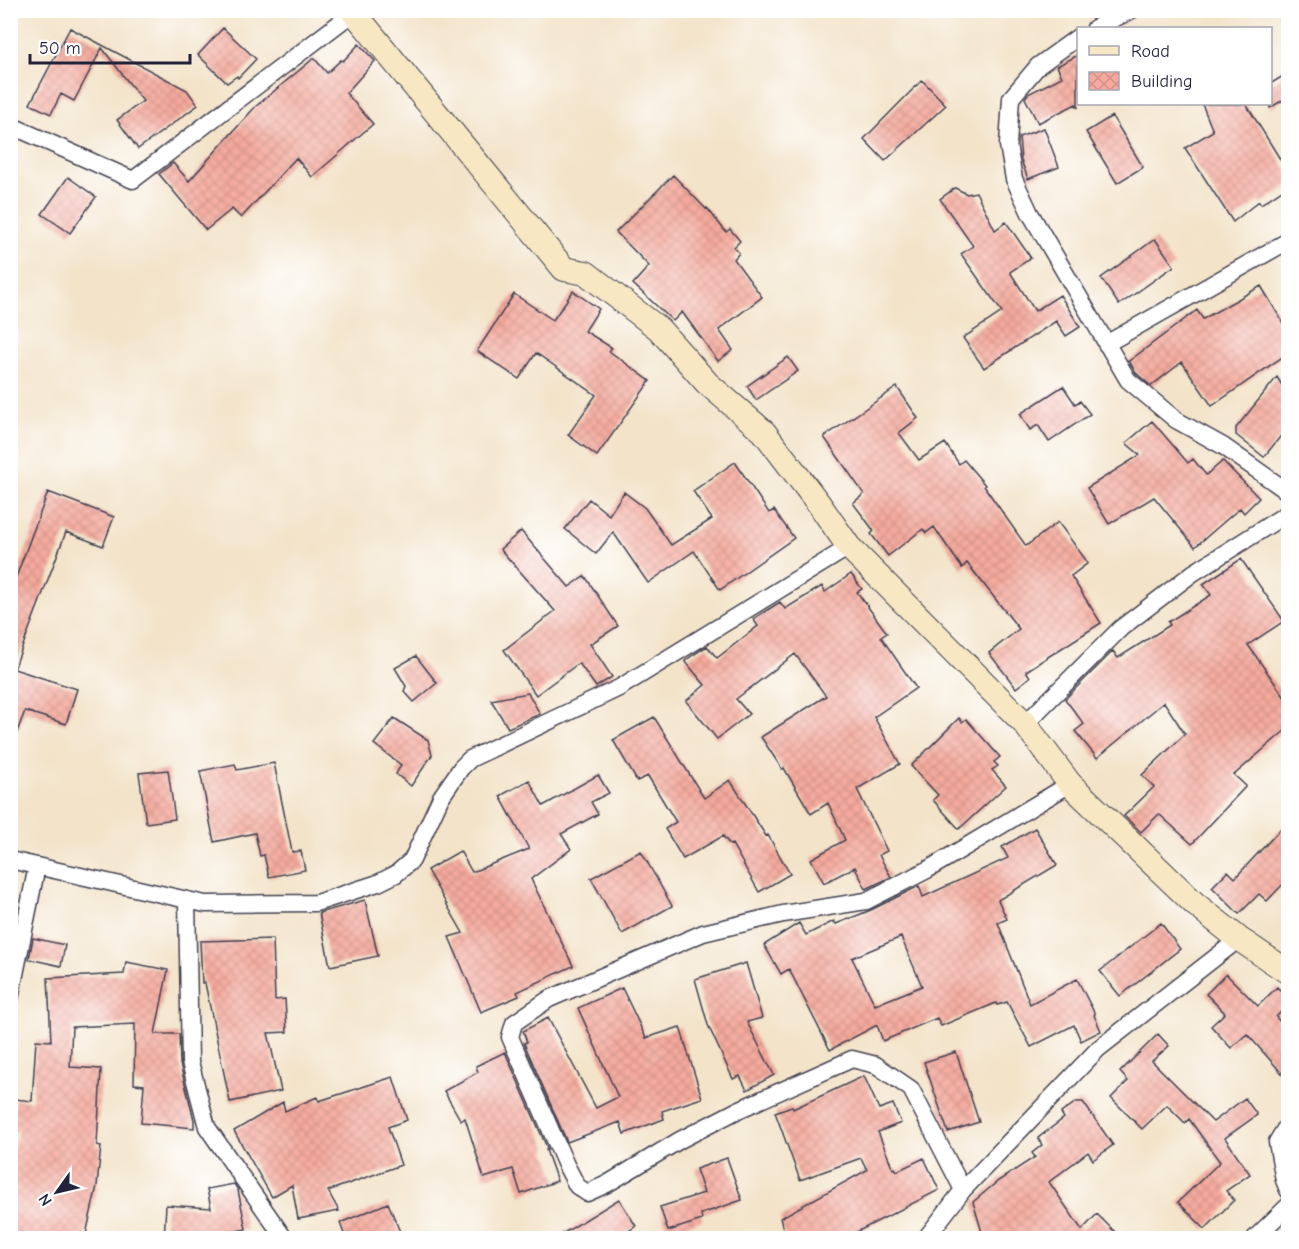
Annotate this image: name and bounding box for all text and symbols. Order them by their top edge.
scale bar [30,27,190,65]
legend [1077,27,1272,105]
text: 50 m [39,38,81,59]
text: Road [1131,41,1170,62]
text: Building [1131,71,1193,92]
north arrow [27,1162,87,1222]
text: N [35,1190,56,1209]

